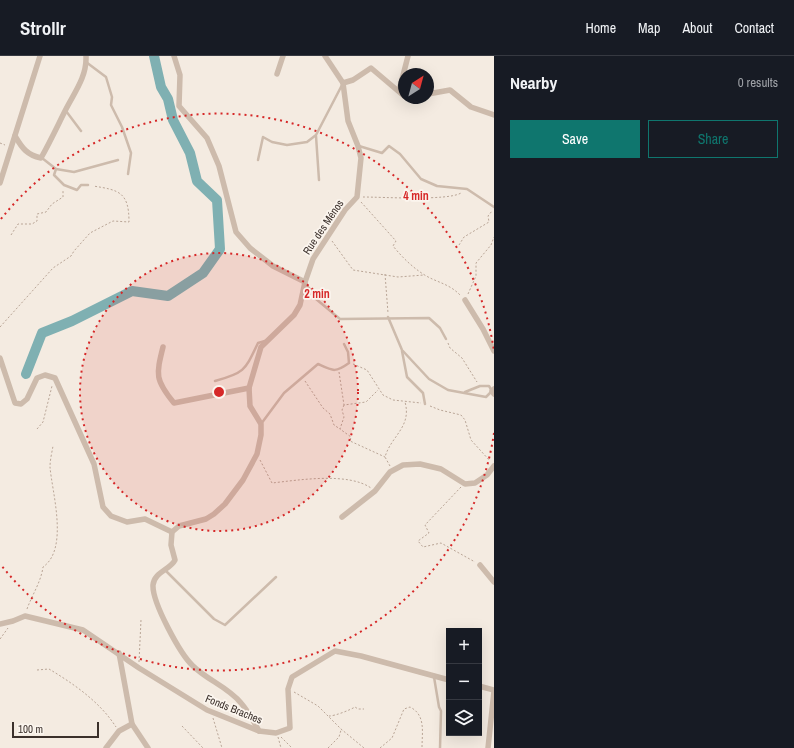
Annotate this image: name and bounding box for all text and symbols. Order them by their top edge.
text: Strollr [20,15,66,41]
text: Home [585,19,616,37]
text: Map [638,19,660,37]
text: About [682,19,712,37]
text: Contact [734,19,774,37]
north arrow [398,68,434,104]
text: Nearby [510,71,557,94]
text: 0 results [738,74,778,91]
button: Save [510,120,640,158]
button: Share [648,120,778,158]
text: 4 min [403,188,429,204]
street label: Rue des Ménos [300,196,347,257]
text: 2 min [304,286,330,302]
centre of rings [212,385,226,399]
map controls [446,628,482,736]
button: + [446,628,482,664]
button: − [446,664,482,700]
street label: Fonds Braches [203,691,265,727]
button: layers [446,700,482,736]
scale bar [12,720,99,739]
text: 100 m [18,722,43,736]

